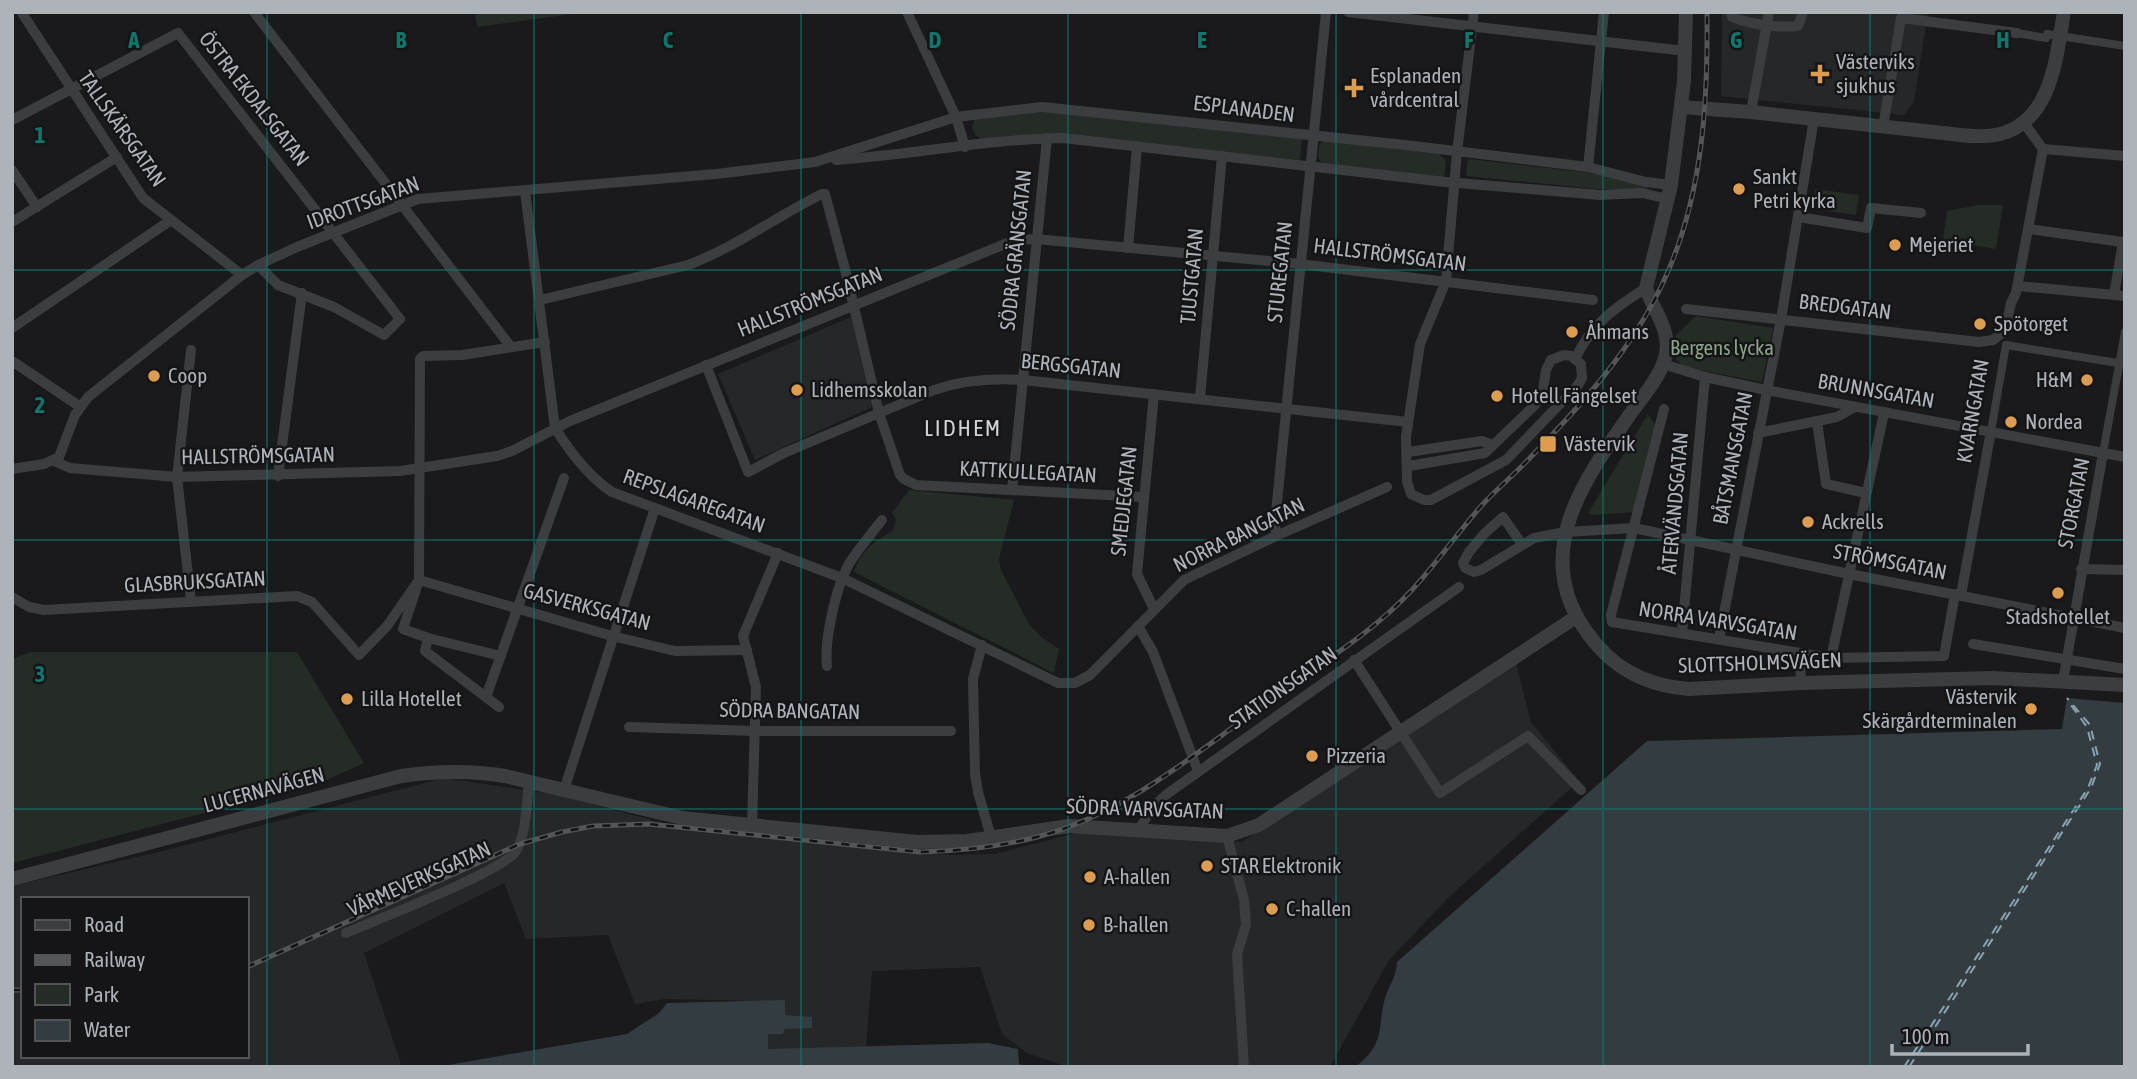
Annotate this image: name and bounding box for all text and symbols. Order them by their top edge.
street label: ÖSTRA EKDALSGATAN [195,26,315,170]
text: A [127,27,140,53]
text: B [396,27,407,53]
text: C [663,27,674,53]
text: D [929,27,942,53]
text: E [1197,27,1207,53]
text: F [1464,27,1474,53]
text: G [1730,27,1742,53]
text: H [1996,27,2010,53]
place label: Västerviks sjukhus [1836,49,1915,97]
place label: Esplanaden vårdcentral [1370,63,1461,111]
marker: Västerviks sjukhus [1810,64,1830,84]
street label: TALLSKÄRSGATAN [74,66,171,191]
marker: Esplanaden vårdcentral [1344,78,1364,98]
street label: ESPLANADEN [1192,90,1296,126]
text: 1 [35,122,46,148]
place label: Sankt Petri kyrka [1753,164,1836,212]
street label: SÖDRA GRÄNSGATAN [995,168,1035,331]
street label: IDROTTSGATAN [303,171,422,234]
marker: Sankt Petri kyrka [1731,181,1747,197]
street label: STUREGATAN [1262,220,1296,324]
street label: TJUSTGATAN [1175,227,1207,325]
place label: Mejeriet [1909,232,1974,256]
street label: HALLSTRÖMSGATAN [1312,233,1468,275]
marker: Mejeriet [1887,237,1903,253]
street label: HALLSTRÖMSGATAN [734,261,885,341]
street label: BREDGATAN [1798,288,1893,324]
place label: Spötorget [1994,311,2068,335]
marker: Spötorget [1972,316,1988,332]
place label: Åhmans [1586,319,1649,343]
marker: Åhmans [1564,324,1580,340]
park label: Bergens lycka [1670,335,1774,359]
street label: BERGSGATAN [1020,348,1122,382]
street label: KVARNGATAN [1951,357,1993,465]
place label: Coop [168,363,207,387]
place label: H&M [2036,367,2073,391]
marker: Coop [146,368,162,384]
street label: BRUNNSGATAN [1816,368,1936,412]
marker: H&M [2079,372,2095,388]
place label: Lidhemsskolan [811,377,928,401]
marker: Lidhemsskolan [789,382,805,398]
place label: Hotell Fängelset [1511,383,1637,407]
marker: Hotell Fängelset [1489,388,1505,404]
street label: BÅTSMANSGATAN [1707,389,1757,526]
text: 2 [35,392,45,418]
place label: Nordea [2025,409,2083,433]
marker: Nordea [2003,414,2019,430]
district label: LIDHEM [924,415,1002,441]
place label: Västervik [1564,431,1635,455]
street label: ÅTERVÄNDSGATAN [1656,431,1692,575]
marker: Västervik [1538,434,1558,454]
street label: HALLSTRÖMSGATAN [181,442,335,468]
street label: SMEDJEGATAN [1105,445,1141,557]
street label: KATTKULLEGATAN [959,455,1097,487]
street label: STORGATAN [2052,455,2094,550]
street label: REPSLAGAREGATAN [620,463,769,537]
street label: NORRA BANGATAN [1169,492,1308,576]
place label: Ackrells [1822,509,1884,533]
marker: Ackrells [1800,514,1816,530]
street label: STRÖMSGATAN [1831,538,1949,584]
street label: GLASBRUKSGATAN [123,565,266,597]
street label: GASVERKSGATAN [521,578,654,635]
marker: Stadshotellet [2050,585,2066,601]
street label: NORRA VARVSGATAN [1637,596,1799,644]
place label: Stadshotellet [2006,604,2110,628]
street label: STATIONSGATAN [1224,641,1341,733]
street label: SLOTTSHOLMSVÄGEN [1678,647,1842,677]
text: 3 [35,661,45,687]
place label: Västervik Skärgårdterminalen [1863,684,2017,732]
place label: Lilla Hotellet [361,686,462,710]
marker: Lilla Hotellet [339,691,355,707]
street label: SÖDRA BANGATAN [719,697,861,723]
marker: Västervik Skärgårdterminalen [2023,701,2039,717]
place label: Pizzeria [1326,743,1386,767]
marker: Pizzeria [1304,748,1320,764]
street label: LUCERNAVÄGEN [201,761,327,817]
street label: SÖDRA VARVSGATAN [1066,793,1224,823]
street label: VÄRMEVERKSGATAN [343,836,494,920]
place label: STAR Elektronik [1221,853,1341,877]
marker: STAR Elektronik [1199,858,1215,874]
place label: A-hallen [1104,864,1170,888]
marker: A-hallen [1082,869,1098,885]
place label: C-hallen [1286,896,1351,920]
legend [21,897,248,1058]
marker: C-hallen [1264,901,1280,917]
text: Road [84,912,124,936]
place label: B-hallen [1103,912,1169,936]
marker: B-hallen [1081,917,1097,933]
text: Railway [84,947,146,971]
text: Park [84,982,119,1006]
scale bar [1892,1012,2028,1056]
text: Water [84,1017,131,1041]
text: 100 m [1902,1024,1950,1048]

